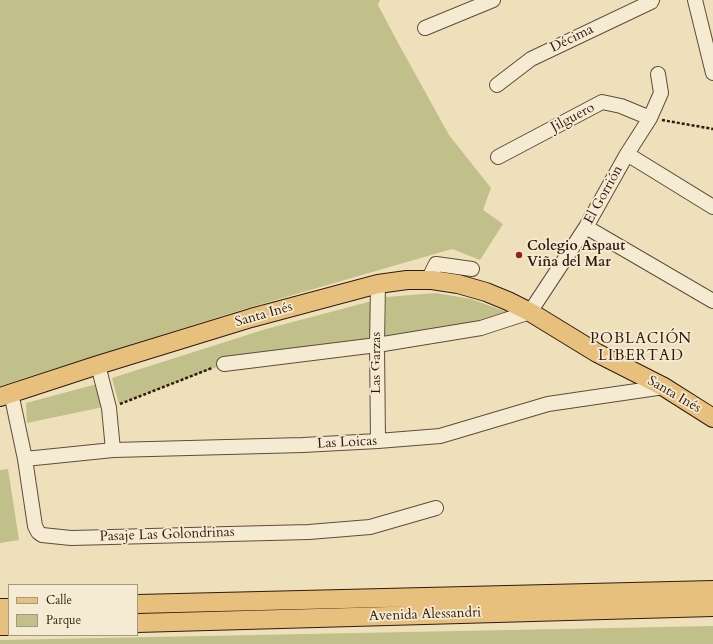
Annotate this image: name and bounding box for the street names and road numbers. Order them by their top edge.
street label: Décima [548,21,596,57]
street label: Jilguero [548,100,598,136]
street label: El Gorrión [581,163,627,227]
street label: Santa Inés [233,299,295,331]
street label: Las Garzas [369,332,385,394]
street label: Santa Inés [644,373,704,417]
street label: Las Loicas [317,433,377,453]
street label: Pasaje Las Golondrinas [99,524,235,546]
street label: Avenida Alessandri [369,605,481,625]

